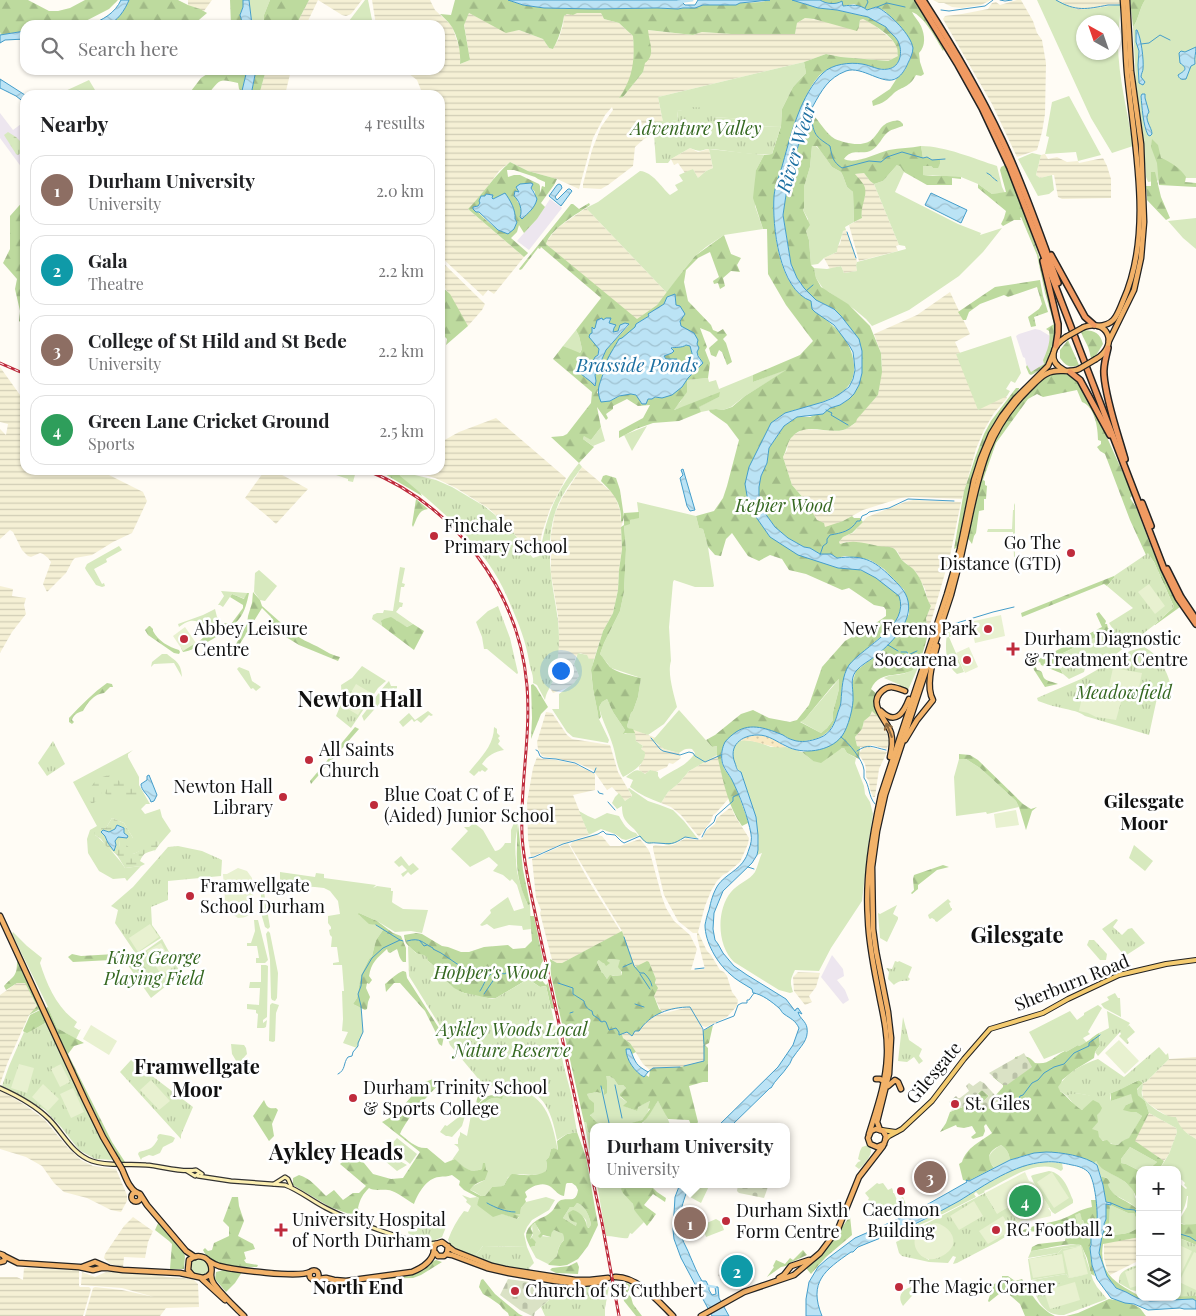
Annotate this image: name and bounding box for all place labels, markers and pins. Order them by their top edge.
place label: Finchale Primary School [444,513,568,558]
marker: Finchale Primary School [428,530,440,542]
place label: Go The Distance (GTD) [940,530,1061,575]
marker: Go The Distance (GTD) [1065,547,1077,559]
place label: Abbey Leisure Centre [193,616,308,661]
place label: New Ferens Park [843,616,978,640]
marker: New Ferens Park [982,623,994,635]
place label: Durham Diagnostic & Treatment Centre [1024,626,1188,671]
marker: Abbey Leisure Centre [178,633,190,645]
marker: Durham Diagnostic & Treatment Centre [1006,642,1020,656]
place label: Soccarena [874,647,957,671]
marker: Soccarena [961,654,973,666]
place label: All Saints Church [318,737,394,782]
marker: All Saints Church [303,754,315,766]
place label: Newton Hall Library [173,774,273,819]
place label: Blue Coat C of E (Aided) Junior School [384,782,554,827]
marker: Newton Hall Library [277,791,289,803]
marker: Blue Coat C of E (Aided) Junior School [368,799,380,811]
place label: Framwellgate School Durham [200,873,325,918]
marker: Framwellgate School Durham [184,890,196,902]
place label: Durham Trinity School & Sports College [363,1075,547,1120]
place label: St. Giles [965,1091,1030,1115]
marker: Durham Trinity School & Sports College [347,1092,359,1104]
marker: St. Giles [949,1098,961,1110]
pin: 3 [914,1158,946,1196]
pin: 4 [1009,1182,1041,1220]
marker: Caedmon Building [895,1185,907,1197]
place label: Caedmon Building [862,1197,940,1242]
place label: Durham Sixth Form Centre [736,1198,849,1243]
pin: 1 [674,1204,706,1242]
place label: University Hospital of North Durham [292,1207,446,1252]
marker: Durham Sixth Form Centre [720,1215,732,1227]
place label: RC Football 2 [1006,1217,1113,1241]
marker: University Hospital of North Durham [274,1223,288,1237]
marker: RC Football 2 [990,1224,1002,1236]
pin: 2 [721,1252,753,1290]
place label: The Magic Corner [909,1274,1055,1298]
place label: Church of St Cuthbert [525,1278,705,1302]
marker: The Magic Corner [893,1281,905,1293]
marker: Church of St Cuthbert [509,1285,521,1297]

